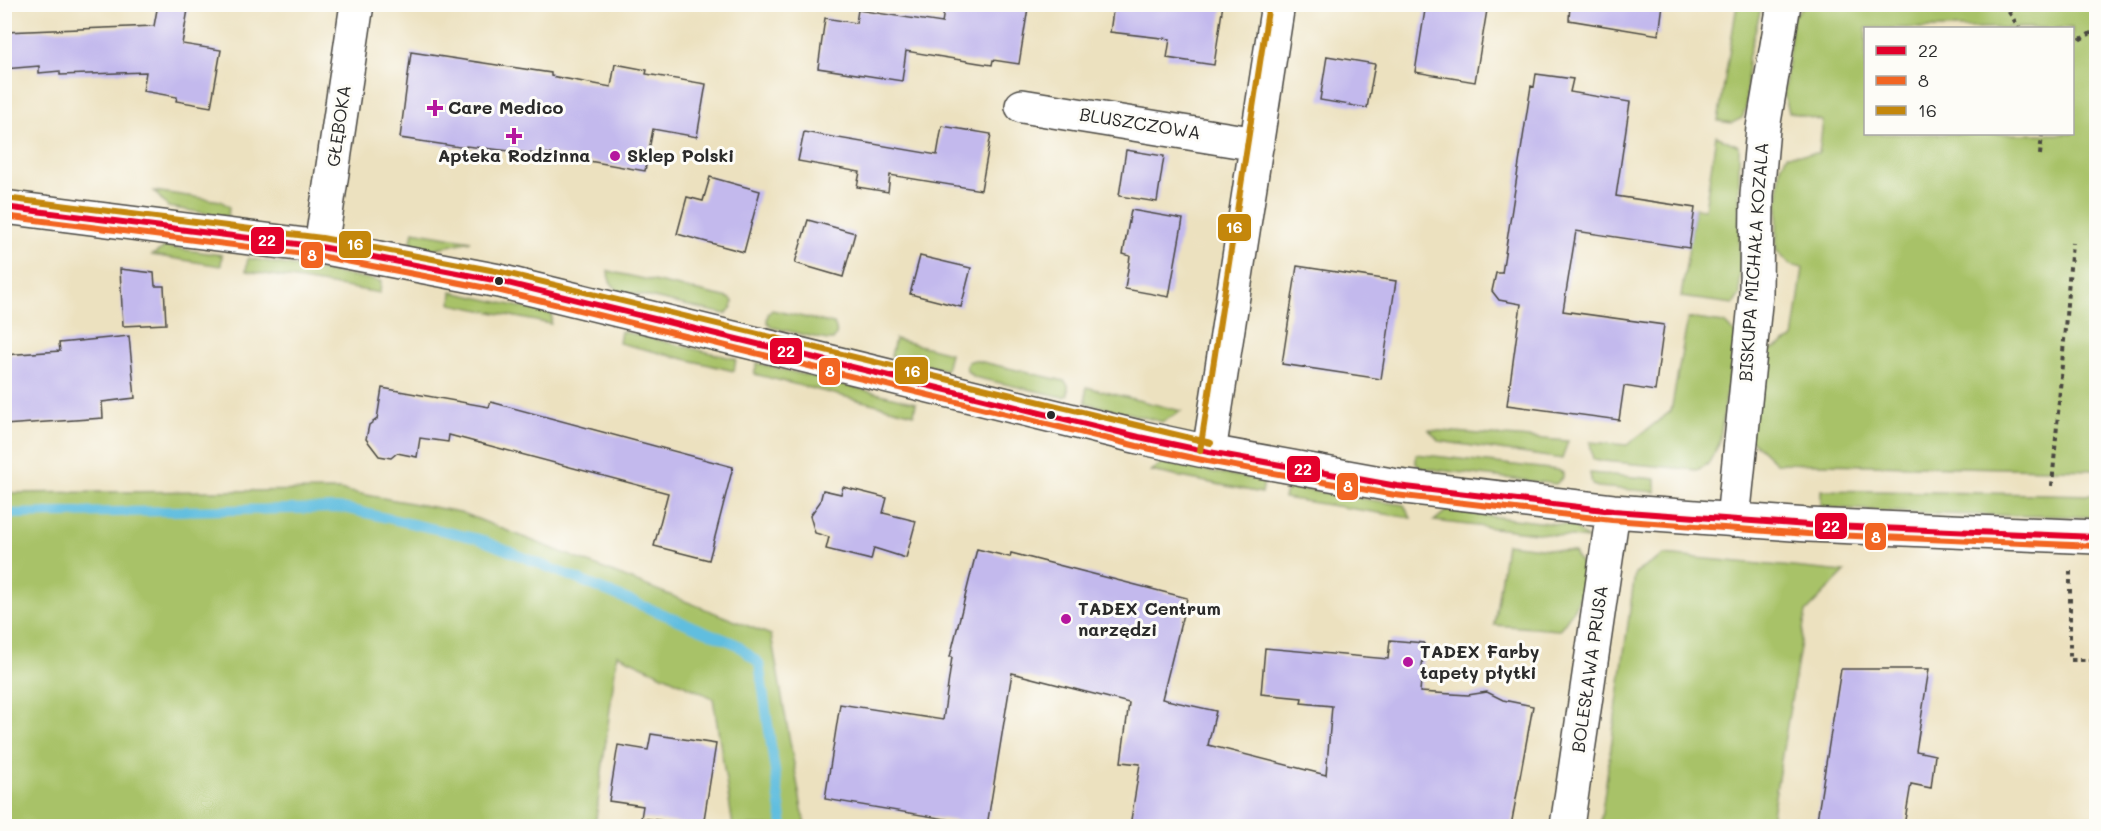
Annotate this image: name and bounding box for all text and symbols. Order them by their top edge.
legend [1864,27,2074,135]
text: 22 [1918,38,1938,62]
text: 8 [1918,68,1929,92]
street label: GŁĘBOKA [320,84,356,168]
place label: Care Medico [448,95,564,119]
text: 16 [1918,98,1937,122]
marker: Care Medico [426,99,444,117]
street label: BLUSZCZOWA [1078,102,1202,144]
marker: Apteka Rodzinna [507,129,521,143]
street label: BISKUPA MICHAŁA KOZALA [1733,142,1773,382]
place label: Apteka Rodzinna [438,143,590,167]
place label: Sklep Polski [627,143,734,167]
marker: Sklep Polski [608,149,622,163]
line badge: 16 [1217,213,1252,242]
text: 16 [1226,216,1243,237]
line badge: 22 [250,226,285,255]
text: 22 [258,229,276,250]
line badge: 16 [338,230,372,259]
text: 16 [347,233,364,254]
line badge: 8 [300,241,324,269]
text: 8 [307,244,317,265]
unlabelled marker [493,275,505,287]
line badge: 22 [769,337,803,365]
text: 22 [777,340,795,361]
line badge: 16 [894,356,929,385]
line badge: 8 [818,357,841,386]
text: 8 [825,360,835,381]
text: 16 [904,360,921,381]
unlabelled marker [1045,409,1057,421]
line badge: 22 [1286,455,1321,483]
text: 22 [1294,458,1312,479]
line badge: 8 [1336,472,1359,501]
text: 8 [1343,475,1353,496]
line badge: 22 [1814,512,1848,540]
text: 22 [1822,515,1840,536]
line badge: 8 [1864,522,1887,551]
text: 8 [1871,526,1881,547]
street label: BOLESŁAWA PRUSA [1565,584,1613,754]
place label: TADEX Centrum narzędzi [1078,596,1221,641]
marker: TADEX Centrum narzędzi [1059,612,1073,626]
place label: TADEX Farby tapety płytki [1420,639,1540,684]
marker: TADEX Farby tapety płytki [1401,655,1415,669]

